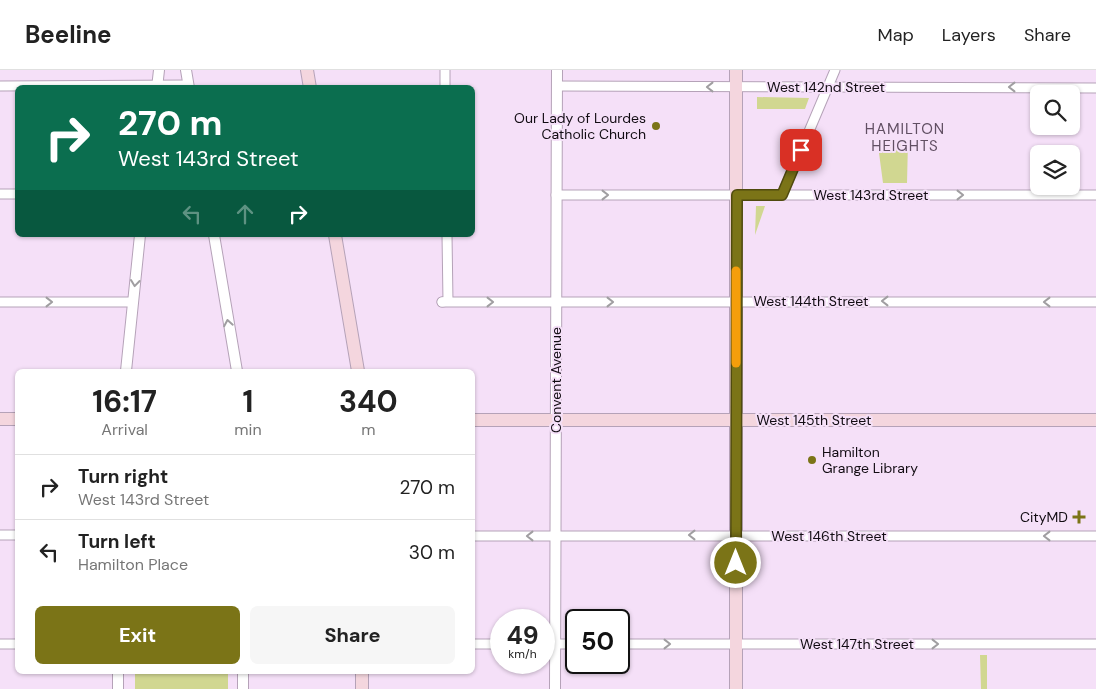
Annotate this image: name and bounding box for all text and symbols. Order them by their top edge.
text: Beeline [25,19,111,50]
text: Map [878,23,914,47]
text: Layers [942,23,996,47]
text: Share [1024,23,1071,47]
street label: West 142nd Street [767,78,885,96]
one-way arrow [706,82,714,92]
one-way arrow [1008,82,1016,92]
map controls [1030,85,1080,195]
button: search [1030,85,1080,135]
text: 270 m [118,100,222,146]
icon: right [35,105,100,170]
place label: Our Lady of Lourdes Catholic Church [514,109,646,143]
district label: HAMILTON HEIGHTS [865,119,945,156]
marker: Our Lady of Lourdes Catholic Church [650,120,662,132]
pin [780,129,822,171]
icon: arrive [787,136,815,164]
text: West 143rd Street [118,144,299,173]
button: layers [1030,145,1080,195]
street label: West 143rd Street [814,186,928,204]
one-way arrow [601,190,609,200]
one-way arrow [956,190,964,200]
icon: left [178,200,206,228]
icon: ahead [231,200,259,228]
icon: right [284,200,312,228]
one-way arrow [130,280,141,288]
street label: West 144th Street [753,292,869,310]
one-way arrow [881,296,888,306]
one-way arrow [1043,296,1051,307]
one-way arrow [45,297,53,307]
one-way arrow [487,297,495,307]
one-way arrow [606,297,614,307]
one-way arrow [224,319,234,328]
street label: Convent Avenue [547,327,565,433]
text: 16:17 [92,382,157,421]
text: 1 [242,382,253,421]
text: 340 [339,382,398,421]
street label: West 145th Street [756,411,872,429]
text: Arrival [101,419,148,440]
text: min [234,419,262,440]
text: m [361,419,375,440]
place label: Hamilton Grange Library [822,443,918,477]
marker: Hamilton Grange Library [806,454,818,466]
text: Turn right [78,464,168,489]
icon: right [35,473,63,501]
text: 270 m [400,475,455,500]
text: West 143rd Street [78,489,209,510]
place label: CityMD [1020,508,1068,526]
marker: CityMD [1072,510,1086,524]
street label: West 146th Street [771,527,887,545]
text: Turn left [78,529,156,554]
one-way arrow [688,530,696,540]
one-way arrow [526,531,534,541]
one-way arrow [1043,531,1051,541]
position arrow [709,536,761,588]
icon: left [35,538,63,566]
text: 30 m [409,540,455,565]
text: Hamilton Place [78,554,188,575]
button: Exit [35,606,240,664]
button: Share [250,606,455,664]
speed limit sign: 50 [565,609,630,674]
text: 49 [506,619,539,652]
street label: West 147th Street [800,635,914,653]
one-way arrow [664,639,672,649]
one-way arrow [932,639,939,649]
text: km/h [508,646,537,662]

